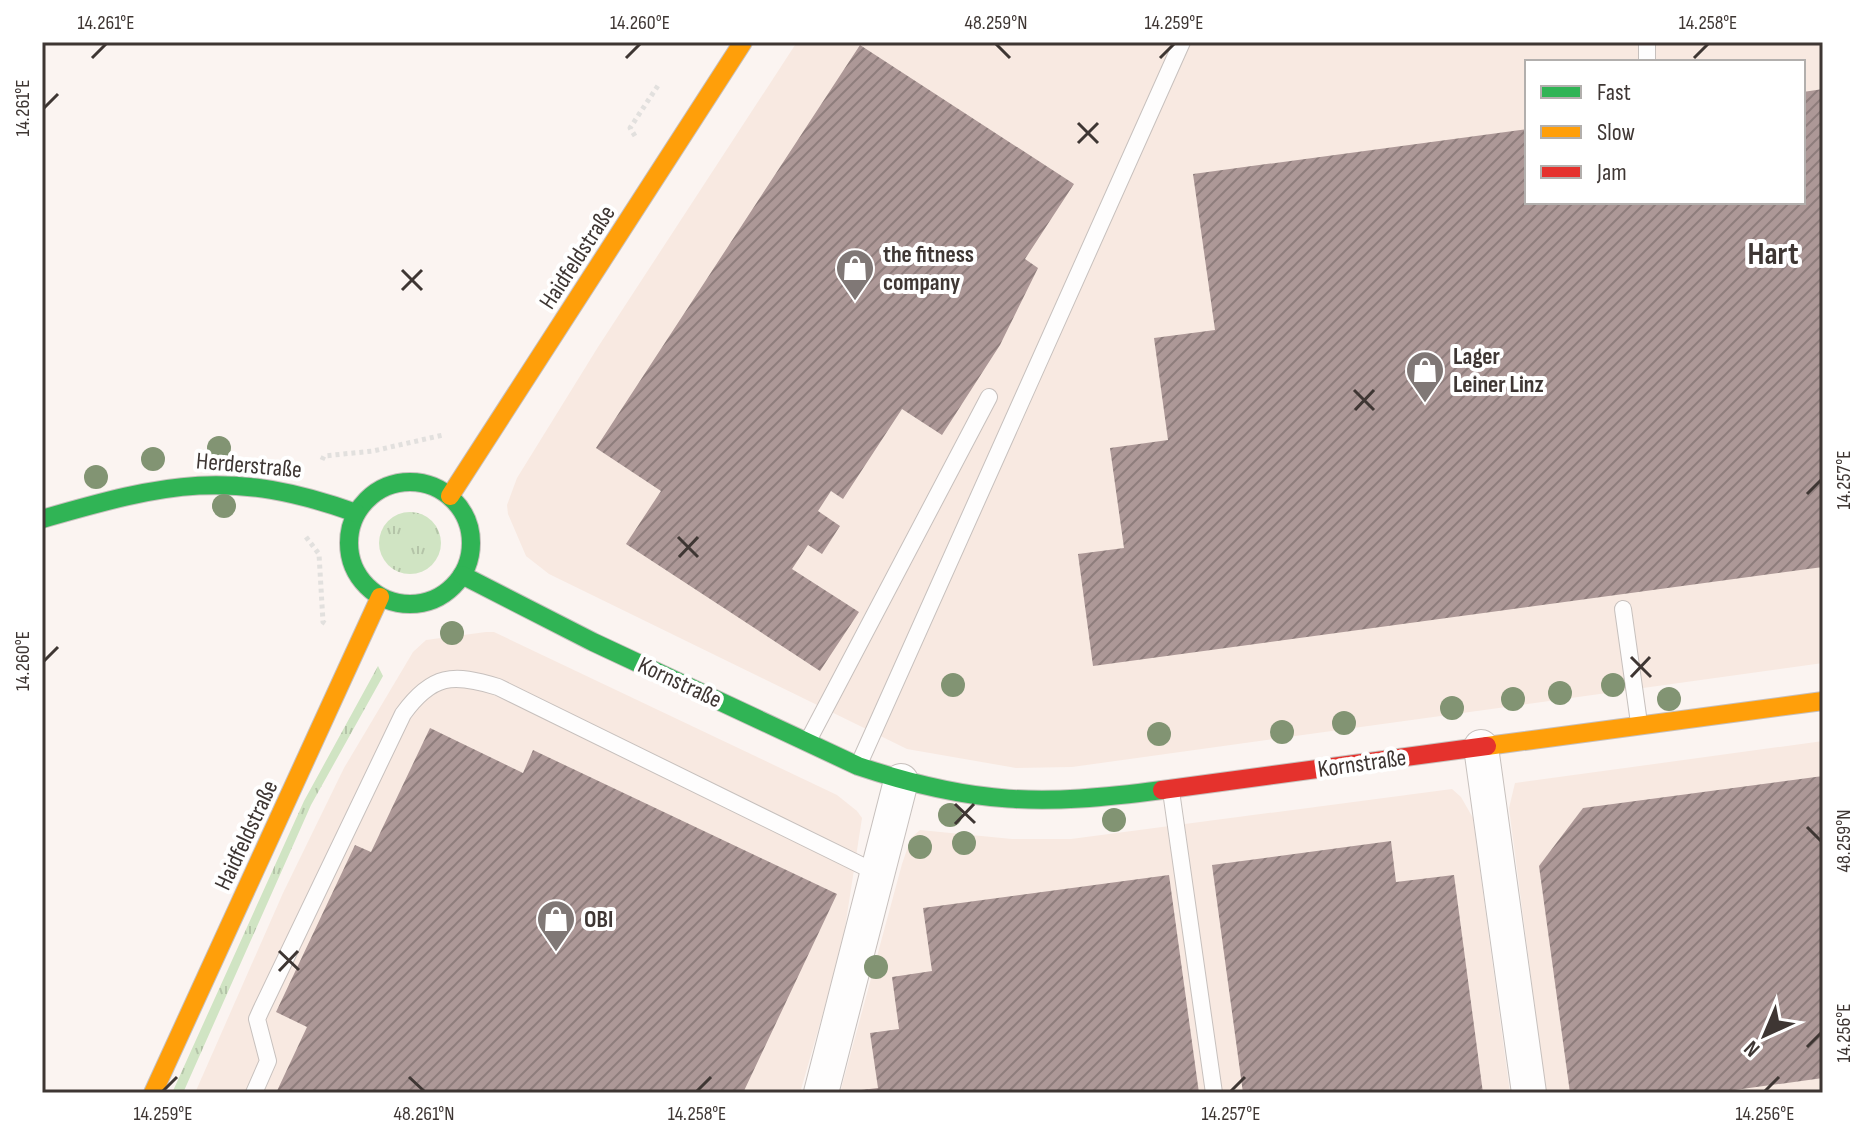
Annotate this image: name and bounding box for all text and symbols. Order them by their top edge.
text: 14.261°E [77,11,135,35]
text: 14.260°E [610,11,670,35]
text: 48.259°N [965,11,1027,35]
text: 14.259°E [1144,11,1204,35]
text: 14.258°E [1679,11,1737,35]
legend [1525,60,1805,204]
text: Fast [1597,78,1631,107]
text: 14.261°E [11,79,35,137]
text: Slow [1597,118,1635,147]
text: Jam [1596,158,1627,187]
street label: Haidfeldstraße [533,200,622,315]
district label: Hart [1747,235,1799,274]
place label: the fitness company [883,240,974,297]
shop icon: the fitness company [834,247,876,302]
place label: Lager Leiner Linz [1453,342,1544,399]
shop icon: Lager Leiner Linz [1404,349,1446,404]
street label: Herderstraße [195,446,303,485]
text: 14.257°E [1832,451,1856,509]
text: 14.260°E [11,631,35,691]
street label: Kornstraße [633,651,726,714]
street label: Kornstraße [1316,743,1408,784]
street label: Haidfeldstraße [208,776,284,895]
text: 48.259°N [1832,810,1856,872]
shop icon: OBI [535,898,577,953]
place label: OBI [584,905,613,934]
north arrow [1725,995,1805,1075]
text: 14.256°E [1832,1003,1856,1063]
text: N [1739,1035,1766,1062]
text: 14.259°E [133,1102,193,1126]
text: 48.261°N [394,1102,454,1126]
text: 14.258°E [668,1102,726,1126]
text: 14.257°E [1202,1102,1260,1126]
text: 14.256°E [1735,1102,1795,1126]

